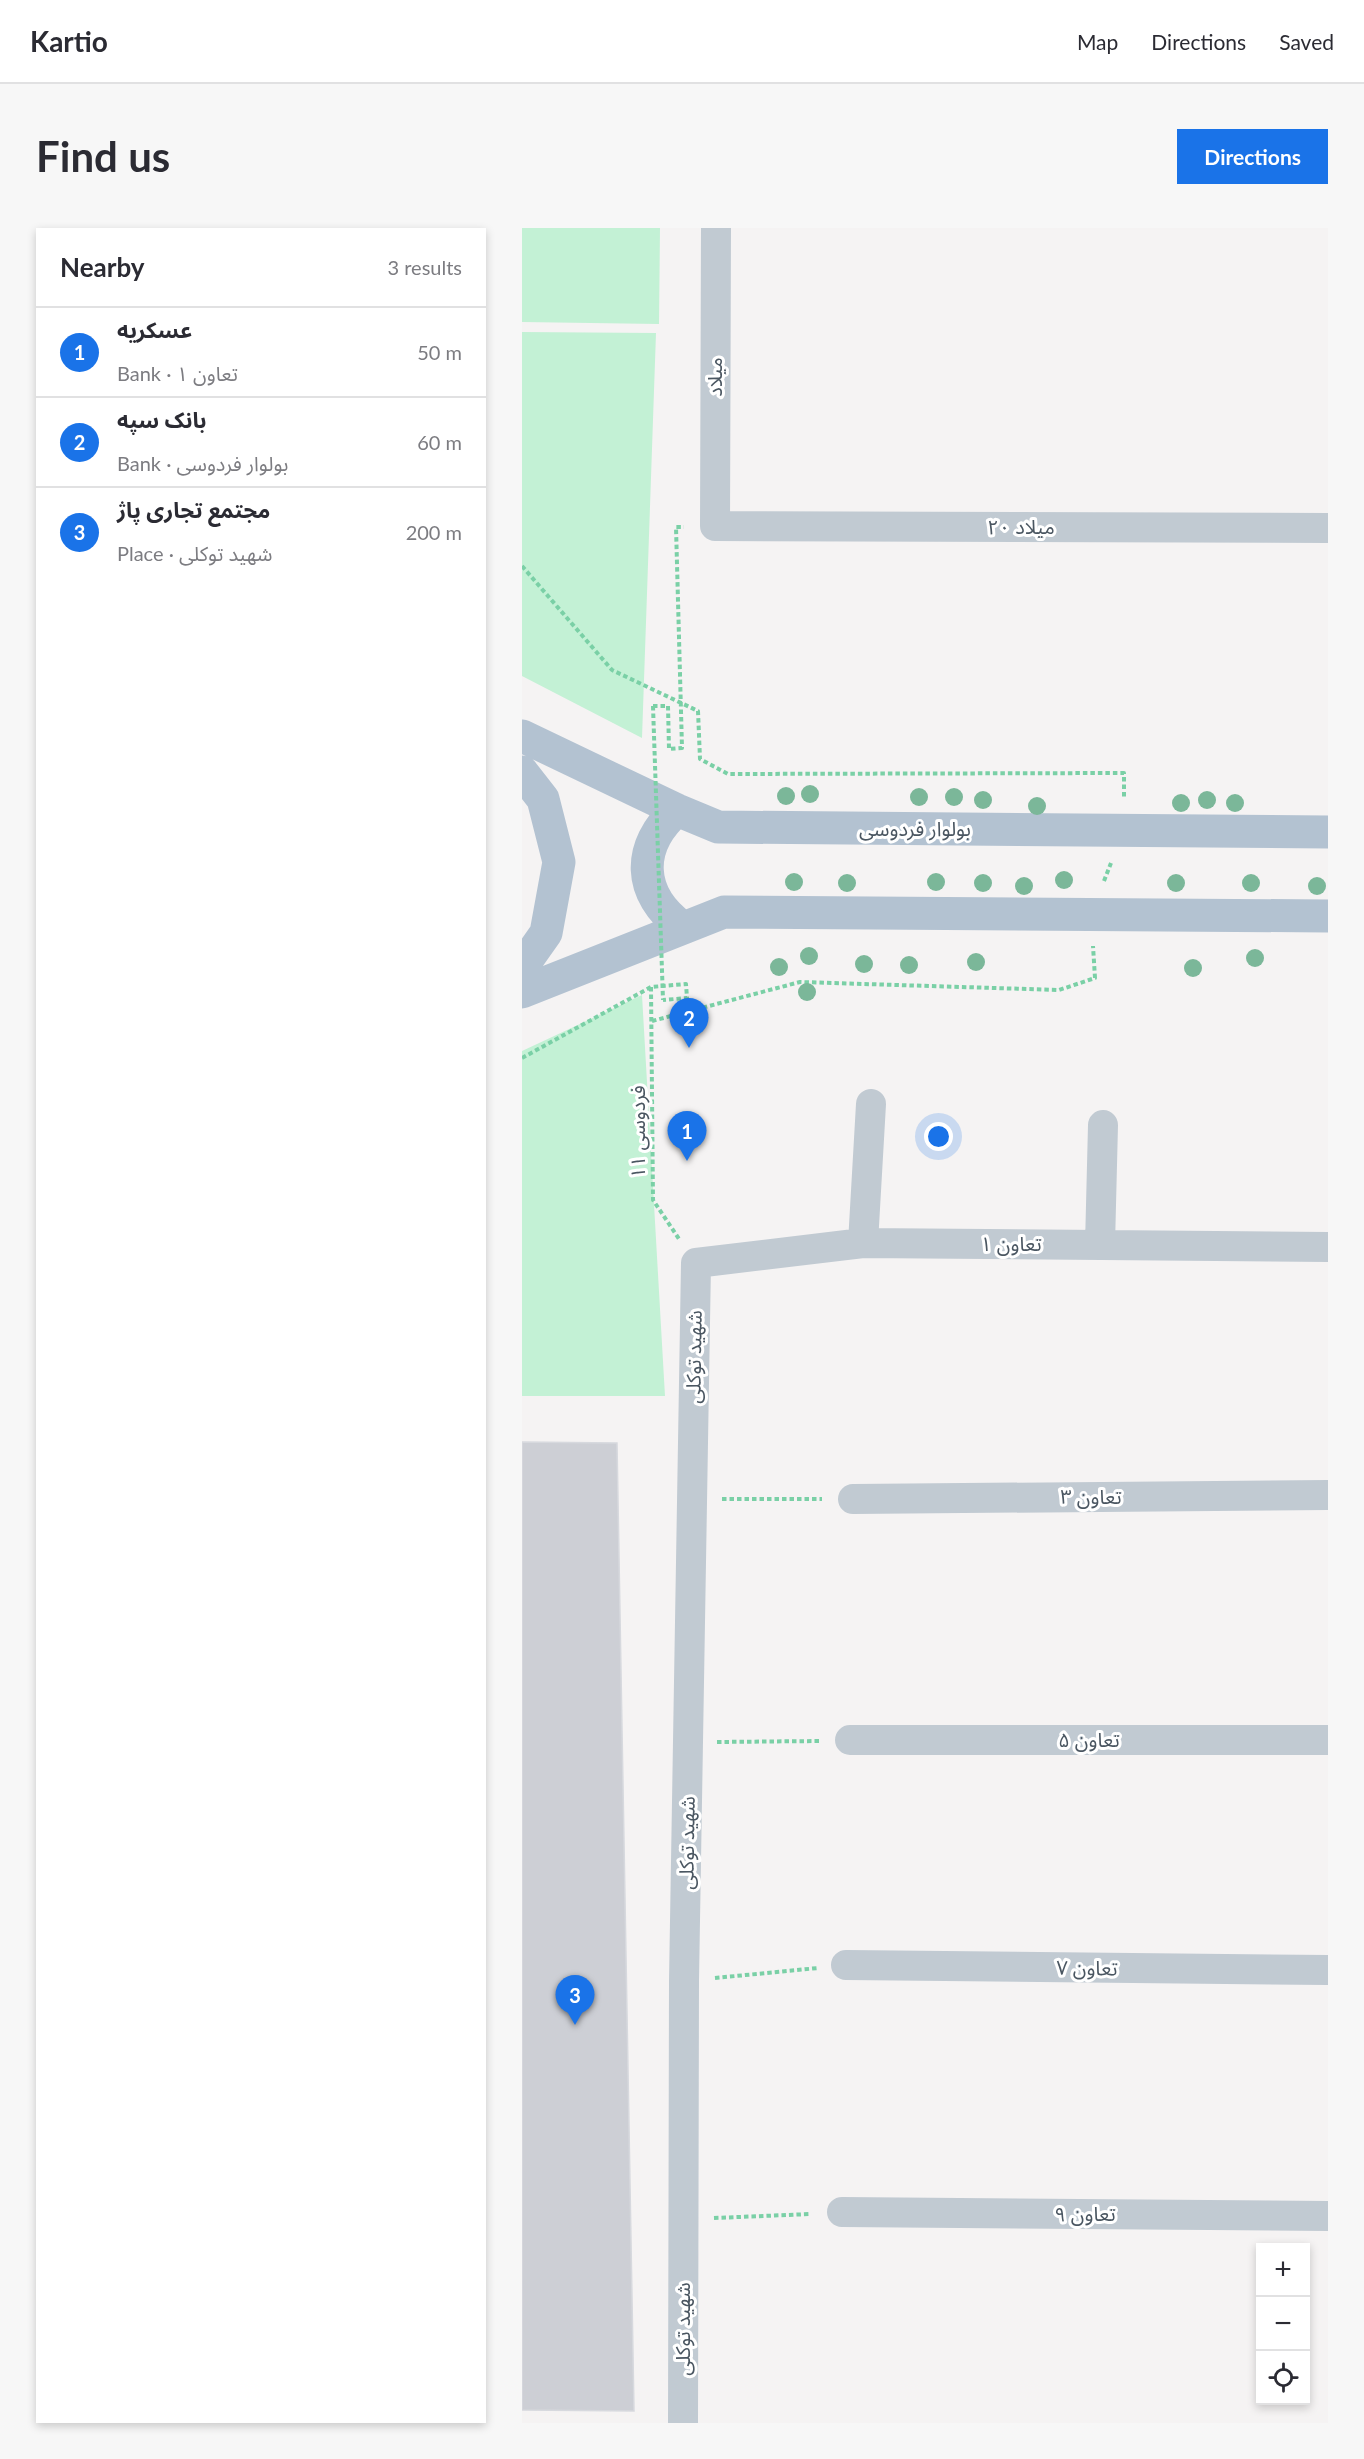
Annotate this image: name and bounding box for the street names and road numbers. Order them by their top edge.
street label: میلاد [702,357,726,397]
street label: میلاد ۲۰ [987,514,1055,538]
street label: بولوار فردوسی [859,816,971,841]
street label: فردوسی ۱۱ [625,1085,650,1179]
street label: تعاون ۱ [980,1231,1042,1256]
street label: شهید توکلی [680,1310,707,1404]
street label: تعاون ۳ [1060,1484,1122,1509]
street label: تعاون ۵ [1058,1727,1120,1752]
street label: شهید توکلی [673,1796,700,1890]
street label: تعاون ۷ [1056,1954,1118,1981]
street label: تعاون ۹ [1054,2201,1116,2226]
street label: شهید توکلی [670,2282,695,2376]

